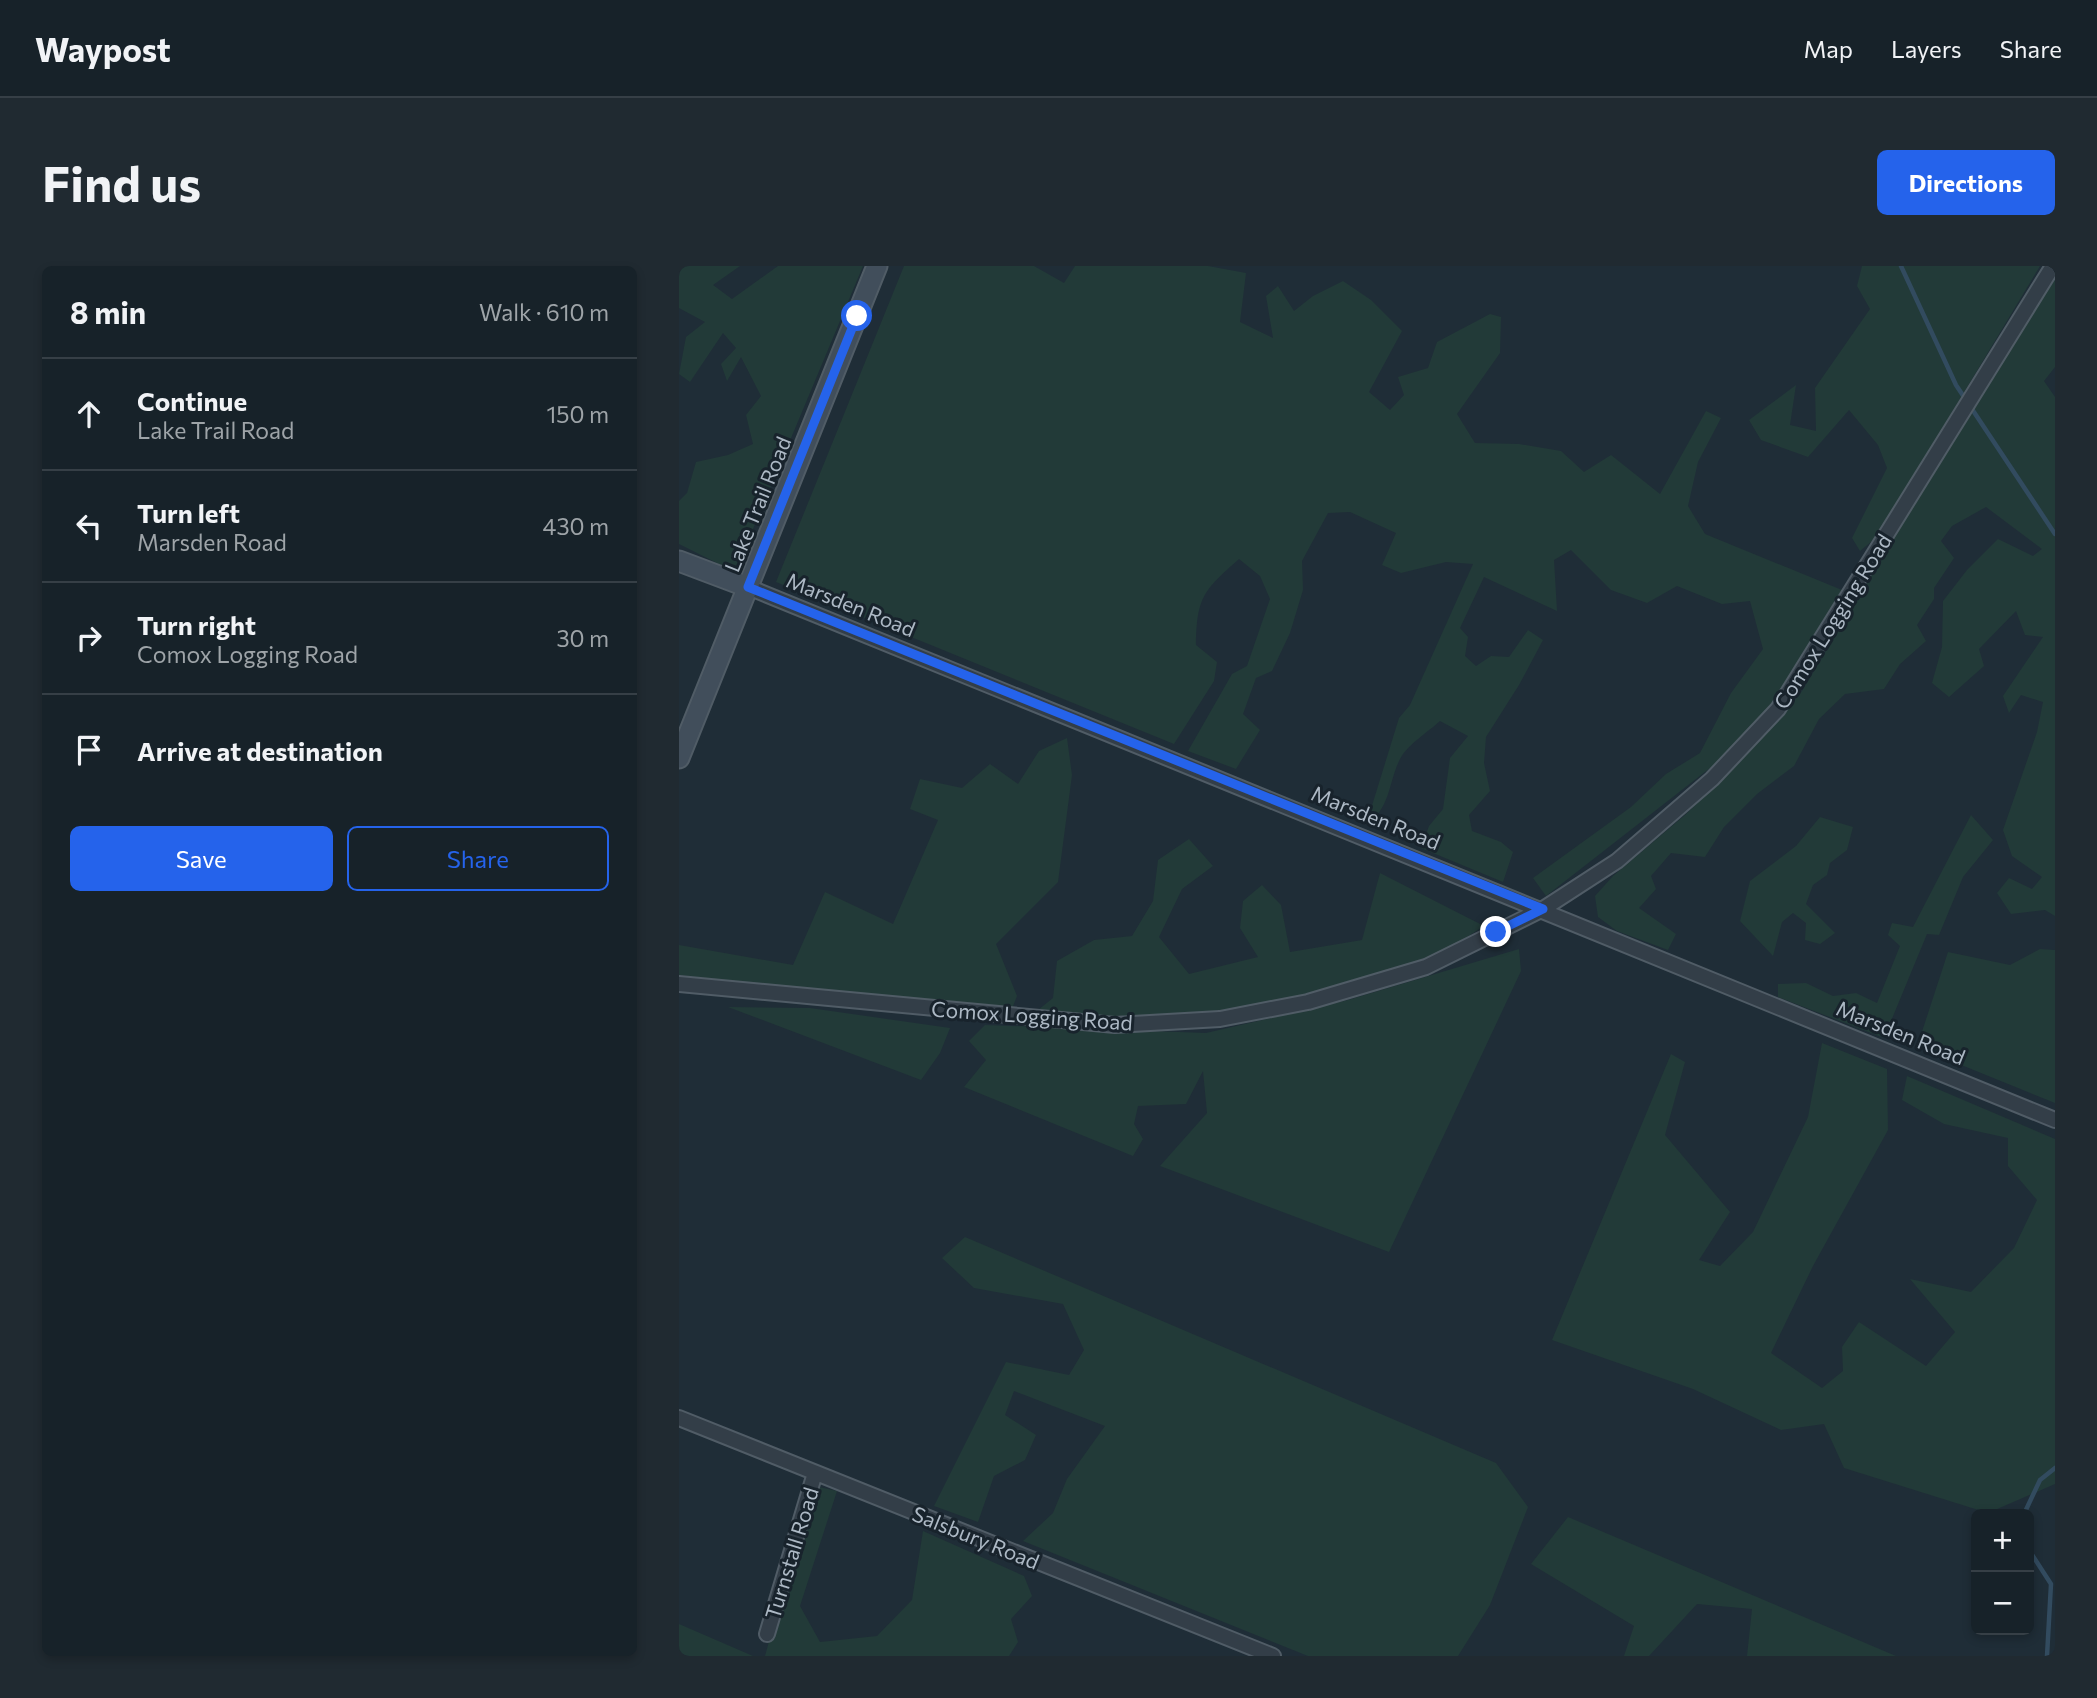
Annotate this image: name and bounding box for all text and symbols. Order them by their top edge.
text: Waypost [35,28,171,69]
text: Map [1804,34,1853,63]
text: Layers [1891,34,1962,63]
text: Share [2000,34,2062,63]
button: Directions [1877,150,2055,215]
text: Find us [42,152,201,212]
text: 8 min [70,293,146,330]
text: Walk · 610 m [479,298,609,326]
route start [841,300,872,331]
text: Continue [137,385,247,416]
icon: ahead [70,395,108,433]
text: 150 m [546,400,609,428]
text: Lake Trail Road [137,416,294,444]
street label: Lake Trail Road [718,433,796,575]
text: Turn left [137,497,240,528]
icon: left [70,507,108,545]
text: 430 m [543,512,609,540]
text: Marsden Road [137,528,287,556]
street label: Comox Logging Road [1768,529,1896,713]
street label: Marsden Road [783,567,919,641]
text: Turn right [137,609,256,640]
icon: right [70,619,108,657]
text: 30 m [556,624,609,652]
text: Comox Logging Road [137,640,358,668]
icon: arrive [70,731,108,769]
text: Arrive at destination [137,735,383,766]
street label: Marsden Road [1308,780,1444,854]
button: Save [70,826,333,891]
button: Share [347,826,609,891]
route end [1480,916,1511,947]
street label: Comox Logging Road [931,995,1133,1035]
street label: Marsden Road [1833,995,1969,1069]
street label: Turnstall Road [759,1484,823,1622]
street label: Salsbury Road [909,1500,1043,1574]
map controls [1971,1509,2034,1635]
button: + [1971,1509,2034,1572]
button: − [1971,1572,2034,1635]

